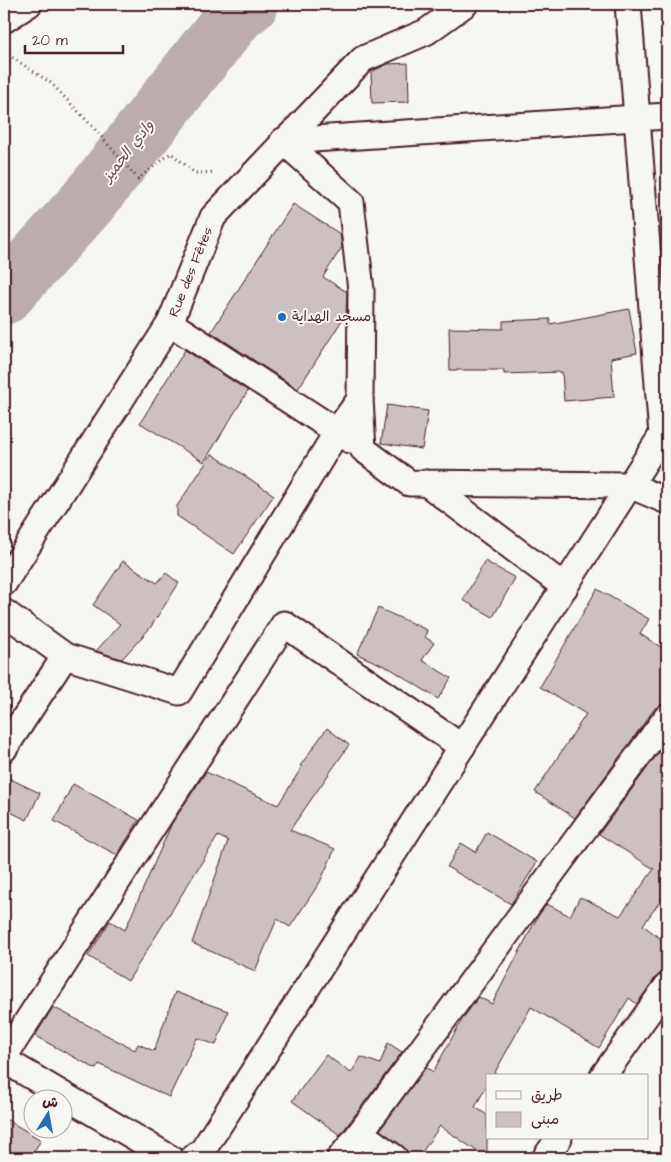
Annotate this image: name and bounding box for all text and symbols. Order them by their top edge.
scale bar [25,22,122,54]
text: 20 m [32,30,68,51]
water label: وادي الحميز [96,116,159,188]
street label: Rue des Fêtes [164,224,218,320]
place label: مسجد الهداية [292,307,371,327]
marker: مسجد الهداية [276,311,288,323]
legend [486,1074,648,1140]
text: طريق [531,1085,563,1106]
north arrow [22,1090,72,1140]
text: ش [41,1091,60,1114]
text: مبنى [531,1109,559,1130]

